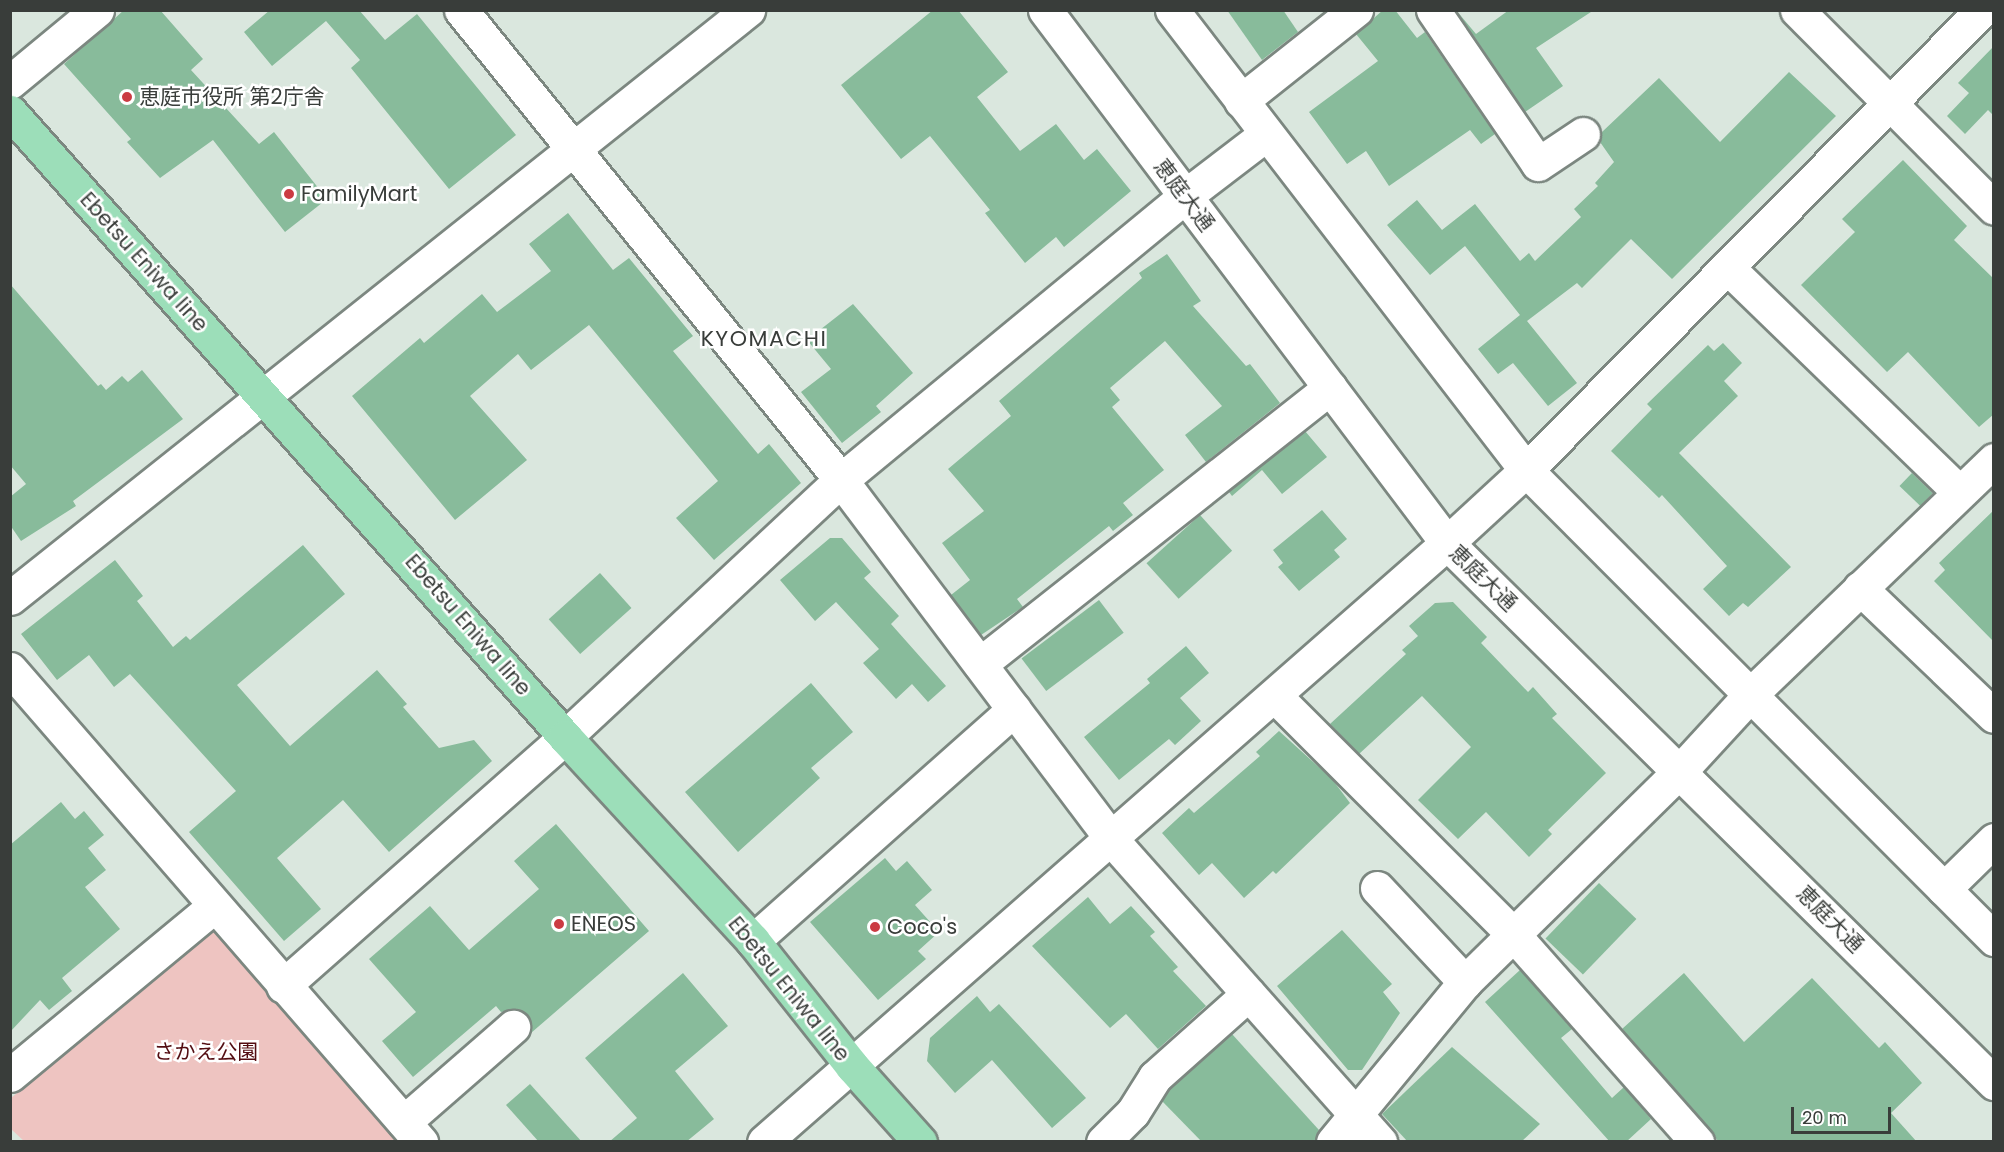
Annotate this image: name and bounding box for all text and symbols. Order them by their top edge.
place label: 恵庭市役所 第2庁舎 [139,84,325,110]
marker: 恵庭市役所 第2庁舎 [120,90,134,104]
street label: 恵庭大通 [1149,154,1219,236]
place label: FamilyMart [301,181,417,207]
street label: Ebetsu Eniwa line [75,187,213,337]
marker: FamilyMart [282,187,296,201]
district label: KYOMACHI [701,326,827,352]
street label: 恵庭大通 [1444,540,1522,616]
street label: Ebetsu Eniwa line [400,549,536,701]
street label: 恵庭大通 [1791,880,1869,958]
place label: ENEOS [571,911,636,937]
street label: Ebetsu Eniwa line [723,912,855,1066]
place label: Coco's [887,914,957,940]
marker: ENEOS [552,917,566,931]
marker: Coco's [868,920,882,934]
park label: さかえ公園 [154,1039,258,1065]
scale bar [1794,1095,1894,1133]
text: 20 m [1802,1105,1847,1130]

